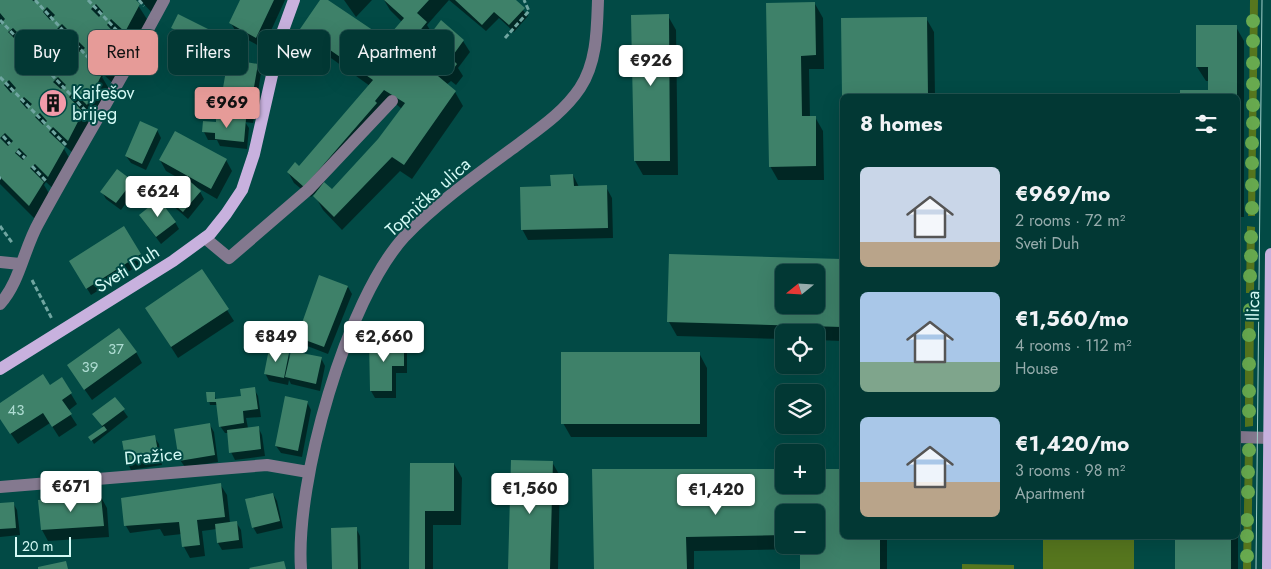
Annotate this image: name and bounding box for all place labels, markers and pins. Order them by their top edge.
pin: €926 [621,44,681,87]
place label: Kajfešov brijeg [72,80,135,127]
pin: €969 [197,86,257,129]
building icon: Kajfešov brijeg [38,88,68,118]
pin: €624 [128,176,188,218]
pin: €849 [246,320,306,363]
pin: €2,660 [343,320,425,363]
pin: €671 [41,470,101,513]
pin: €1,560 [489,472,571,515]
pin: €1,420 [675,474,757,516]

